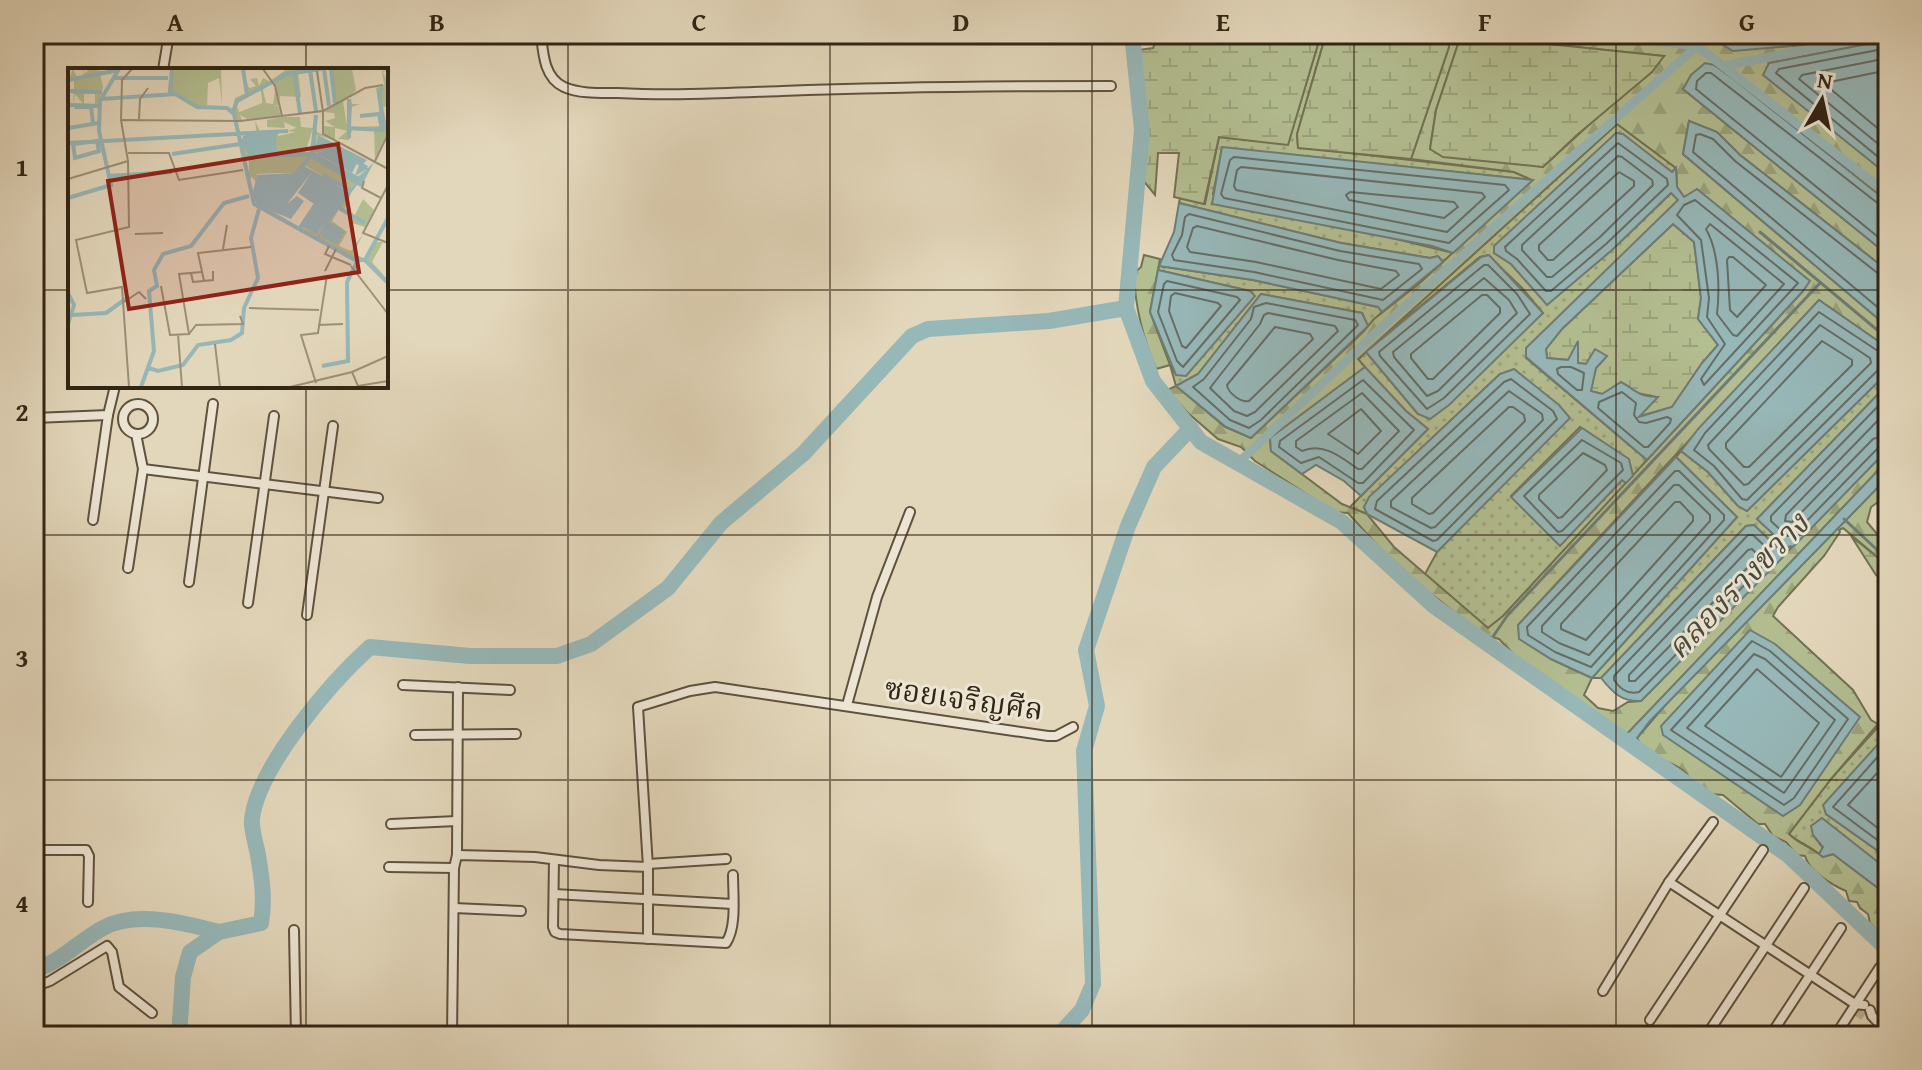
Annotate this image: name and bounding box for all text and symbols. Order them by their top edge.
text: A [167,2,184,41]
text: B [429,2,445,41]
text: C [692,2,706,41]
text: D [953,2,969,41]
text: E [1216,2,1230,41]
text: F [1478,2,1492,41]
text: G [1739,2,1755,41]
north arrow [1782,60,1862,140]
text: N [1815,63,1835,97]
inset map [68,68,388,388]
text: 1 [15,147,29,186]
text: 2 [15,392,29,431]
water label: คลองรางขวาง [1655,500,1820,669]
text: 3 [15,638,29,677]
street label: ซอยเจริญศีล [882,665,1046,731]
text: 4 [15,883,29,922]

